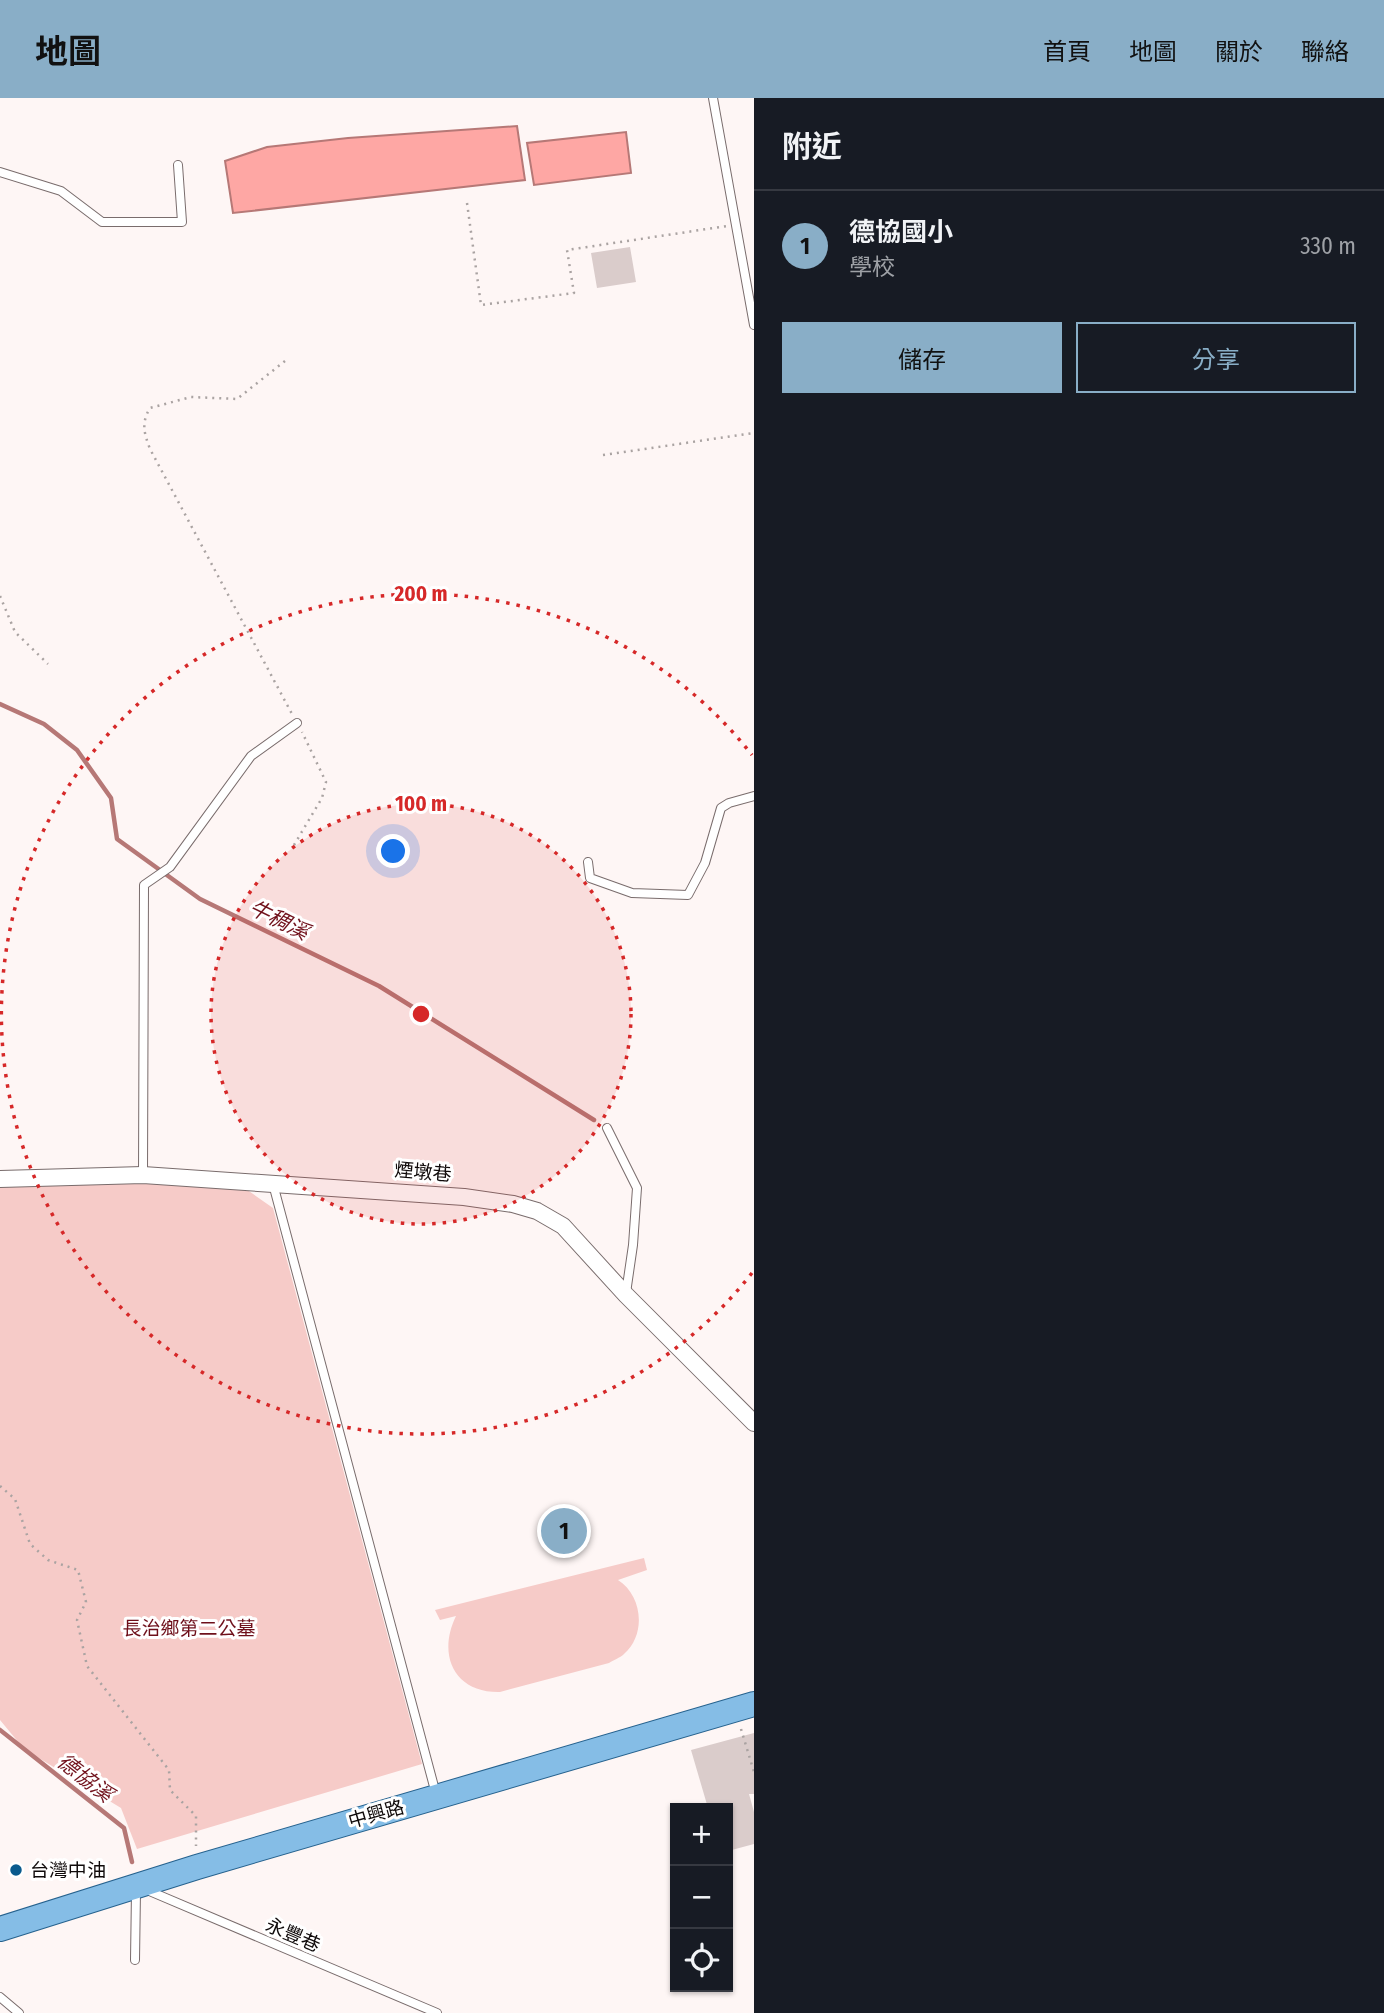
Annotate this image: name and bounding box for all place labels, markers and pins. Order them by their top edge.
centre of rings [409,1002,433,1026]
pin: 1 [541,1505,587,1557]
place label: 台灣中油 [30,1859,106,1882]
marker: 台灣中油 [8,1862,24,1878]

